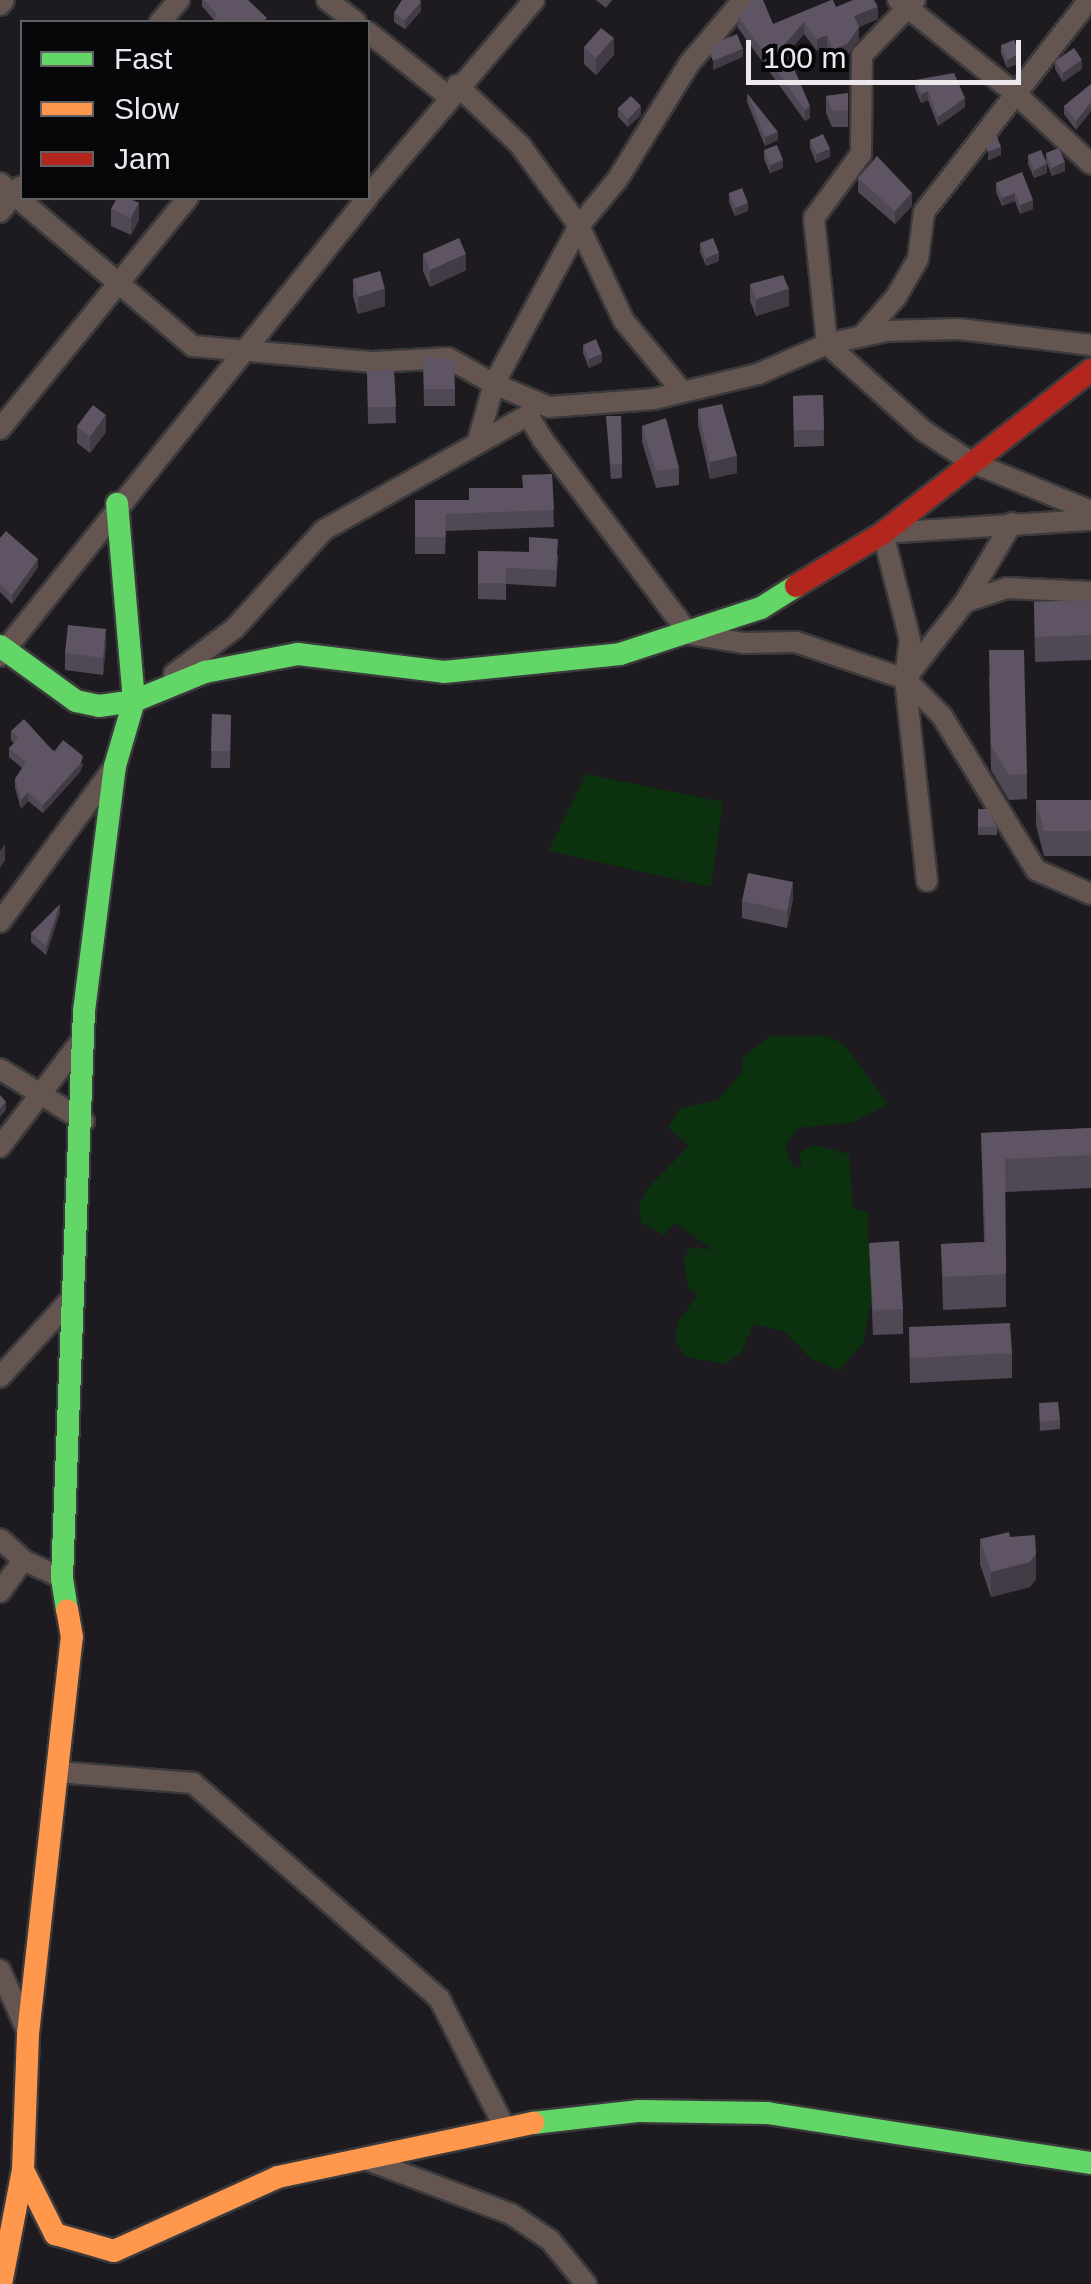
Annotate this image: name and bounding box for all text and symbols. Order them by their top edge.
legend [20,20,370,200]
scale bar [751,20,1026,82]
text: 100 m [763,41,846,74]
text: Fast [114,42,172,75]
text: Slow [114,92,179,125]
text: Jam [114,142,171,175]

